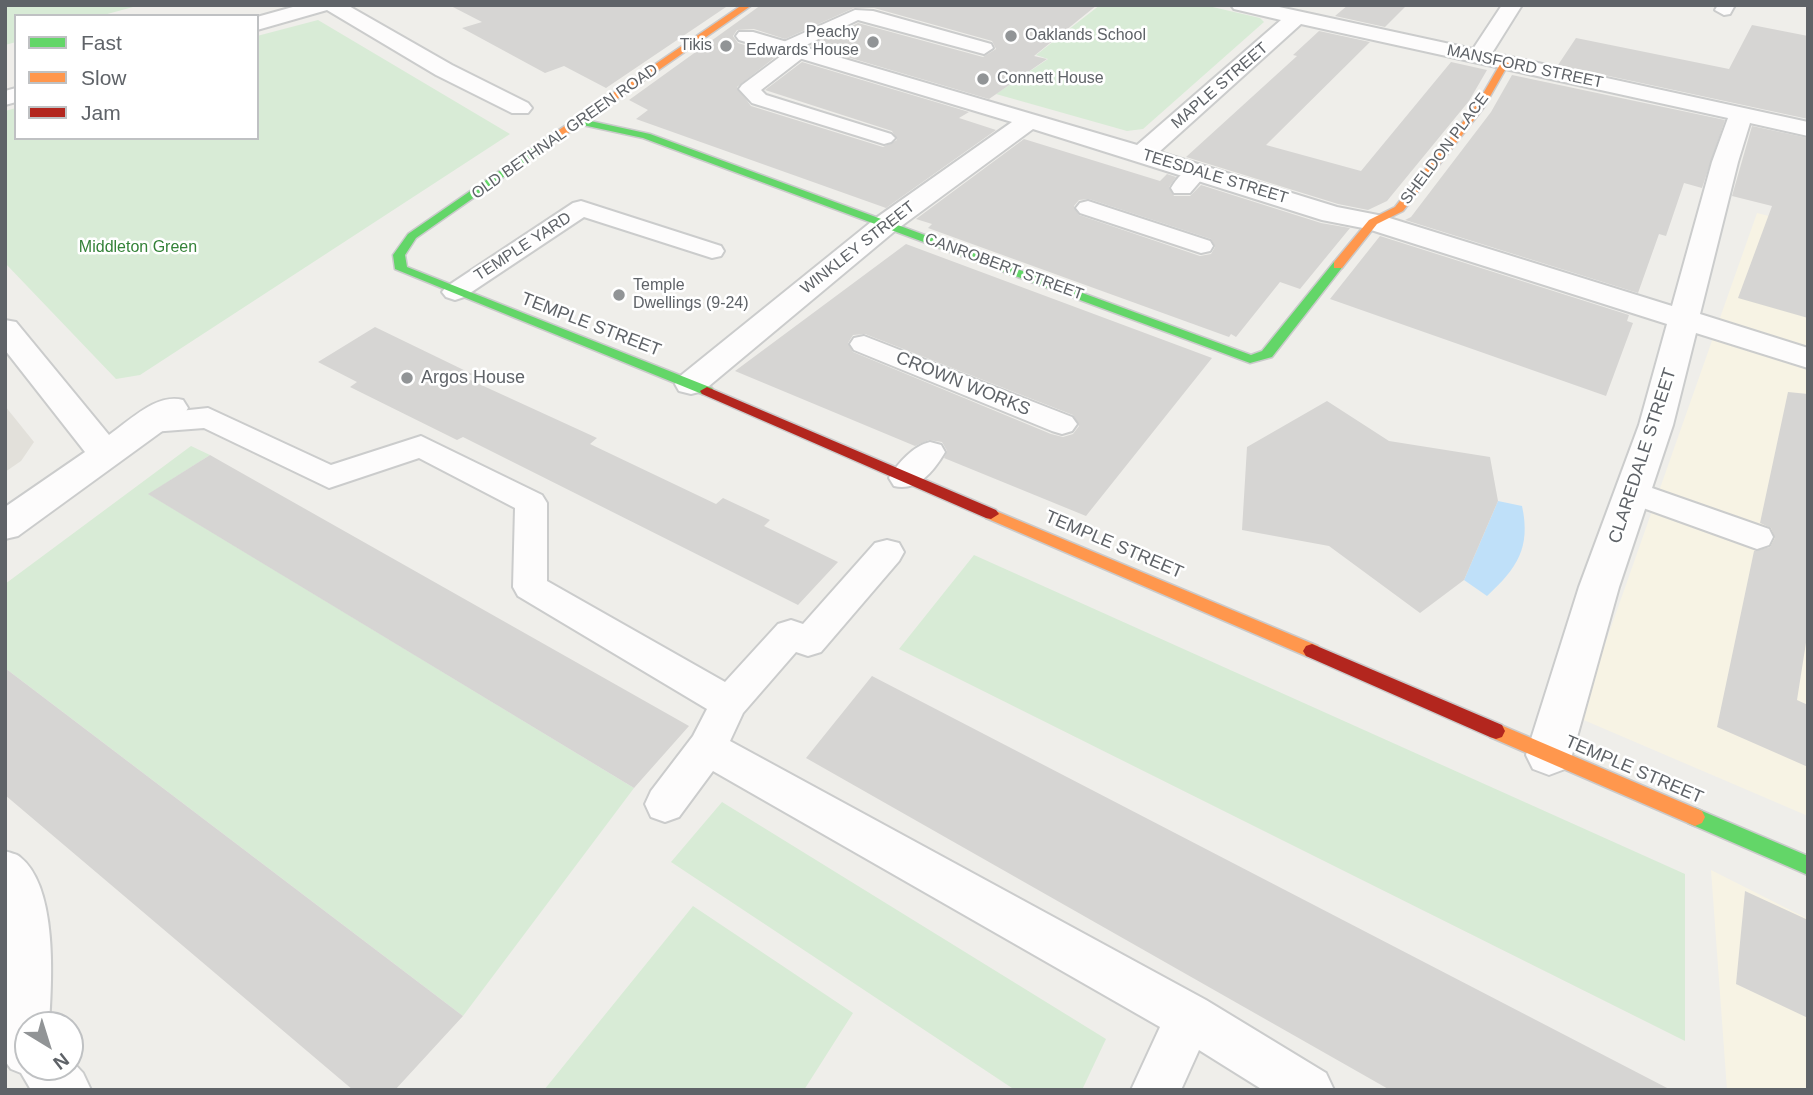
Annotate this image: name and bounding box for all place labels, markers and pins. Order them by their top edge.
place label: Peachy Edwards House [746,23,859,61]
place label: Oaklands School [1025,26,1146,46]
marker: Oaklands School [1003,28,1019,44]
marker: Peachy Edwards House [865,34,881,50]
place label: Tikis [680,36,712,56]
marker: Tikis [718,38,734,54]
place label: Connett House [997,69,1104,89]
marker: Connett House [975,71,991,87]
place label: Temple Dwellings (9-24) [633,276,749,314]
marker: Temple Dwellings (9-24) [611,287,627,303]
place label: Argos House [421,367,525,389]
marker: Argos House [399,370,415,386]

